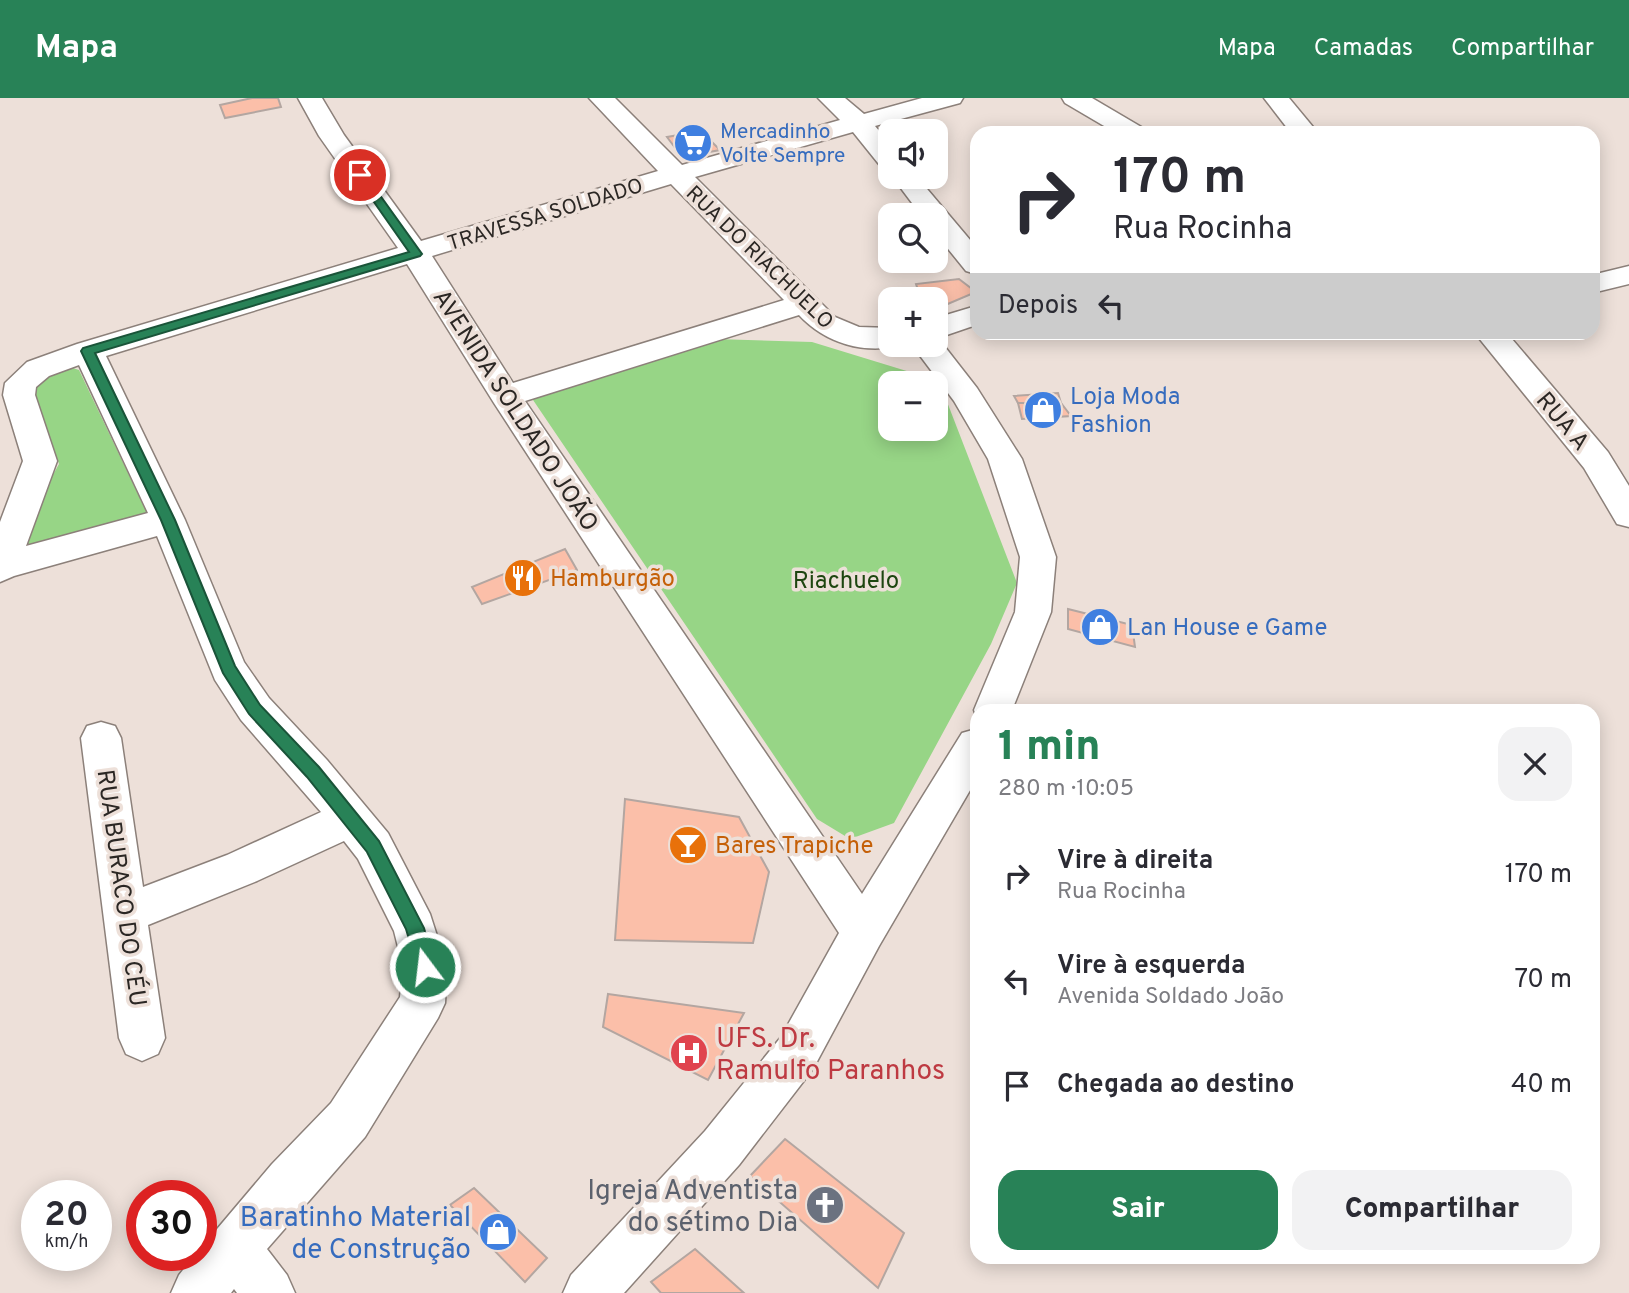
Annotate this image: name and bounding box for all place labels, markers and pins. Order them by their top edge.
place label: Mercadinho Volte Sempre [720,119,845,170]
supermarket icon: Mercadinho Volte Sempre [672,122,714,164]
pin [330,145,390,205]
place label: Loja Moda Fashion [1070,383,1180,441]
shop icon: Loja Moda Fashion [1022,389,1064,431]
restaurant icon: Hamburgão [502,557,544,599]
place label: Hamburgão [550,565,675,595]
shop icon: Lan House e Game [1079,606,1121,648]
place label: Lan House e Game [1127,614,1327,644]
bar icon: Bares Trapiche [667,824,709,866]
place label: Bares Trapiche [715,832,873,862]
place label: UFS. Dr. Ramulfo Paranhos [716,1022,945,1090]
hospital icon: UFS. Dr. Ramulfo Paranhos [668,1032,710,1074]
place label: Igreja Adventista do sétimo Dia [587,1174,798,1242]
church icon: Igreja Adventista do sétimo Dia [804,1184,846,1226]
place label: Baratinho Material de Construção [240,1201,471,1269]
shop icon: Baratinho Material de Construção [477,1211,519,1253]

